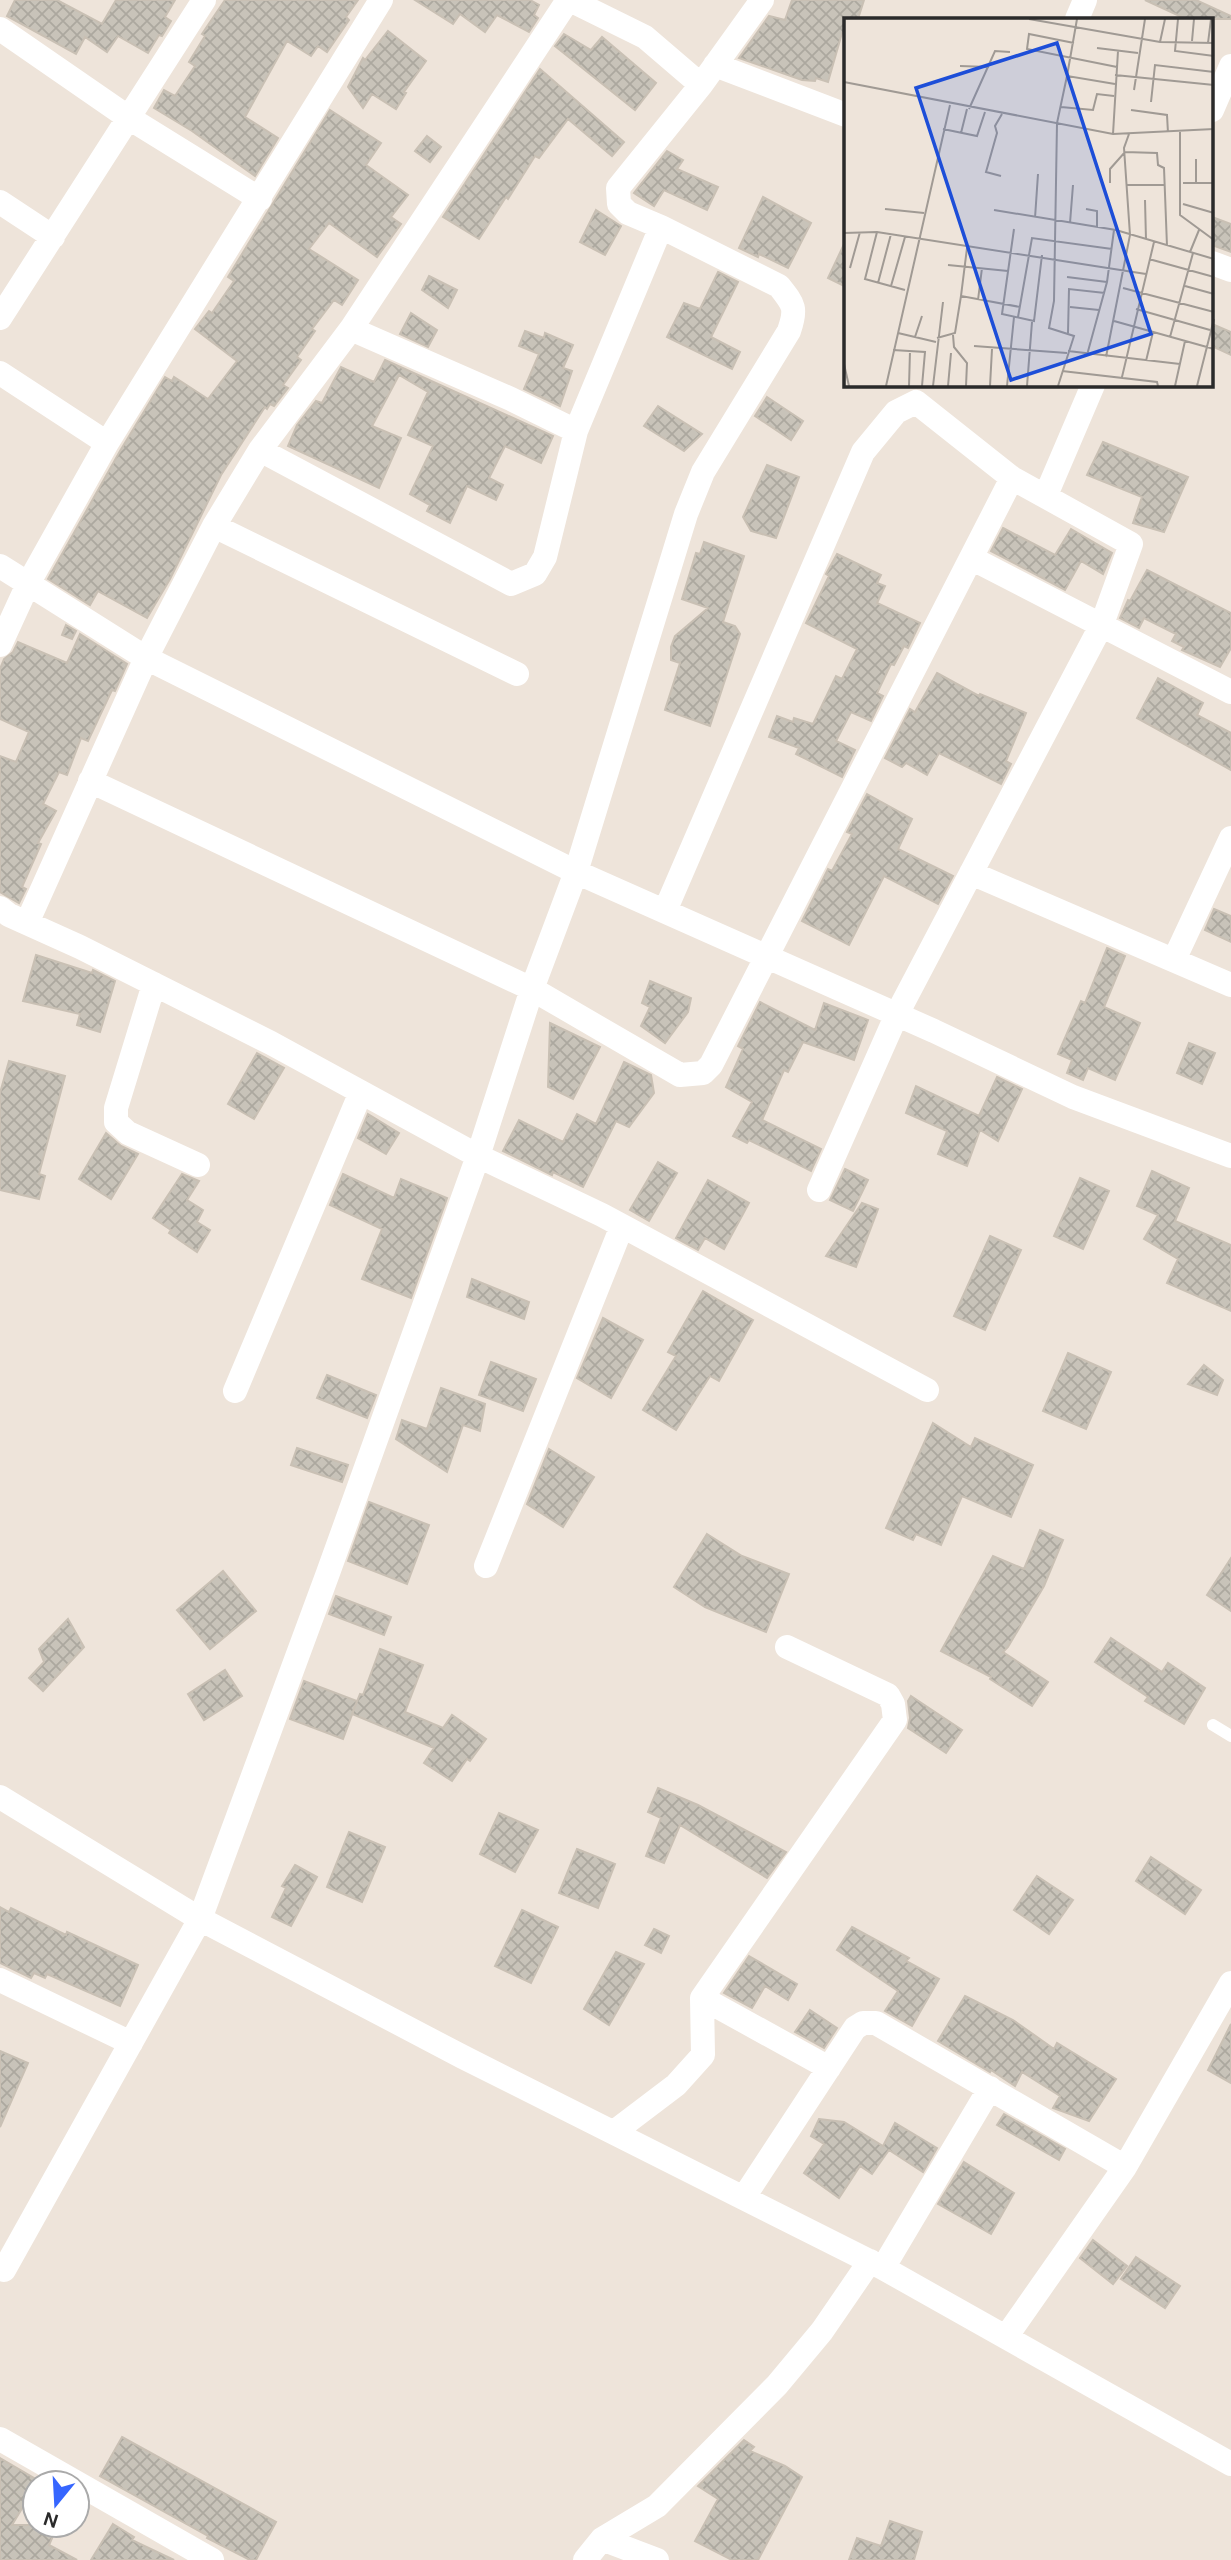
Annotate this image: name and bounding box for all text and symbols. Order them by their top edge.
inset map [844,18,1214,387]
north arrow [21,2469,91,2539]
text: N [40,2506,61,2534]

